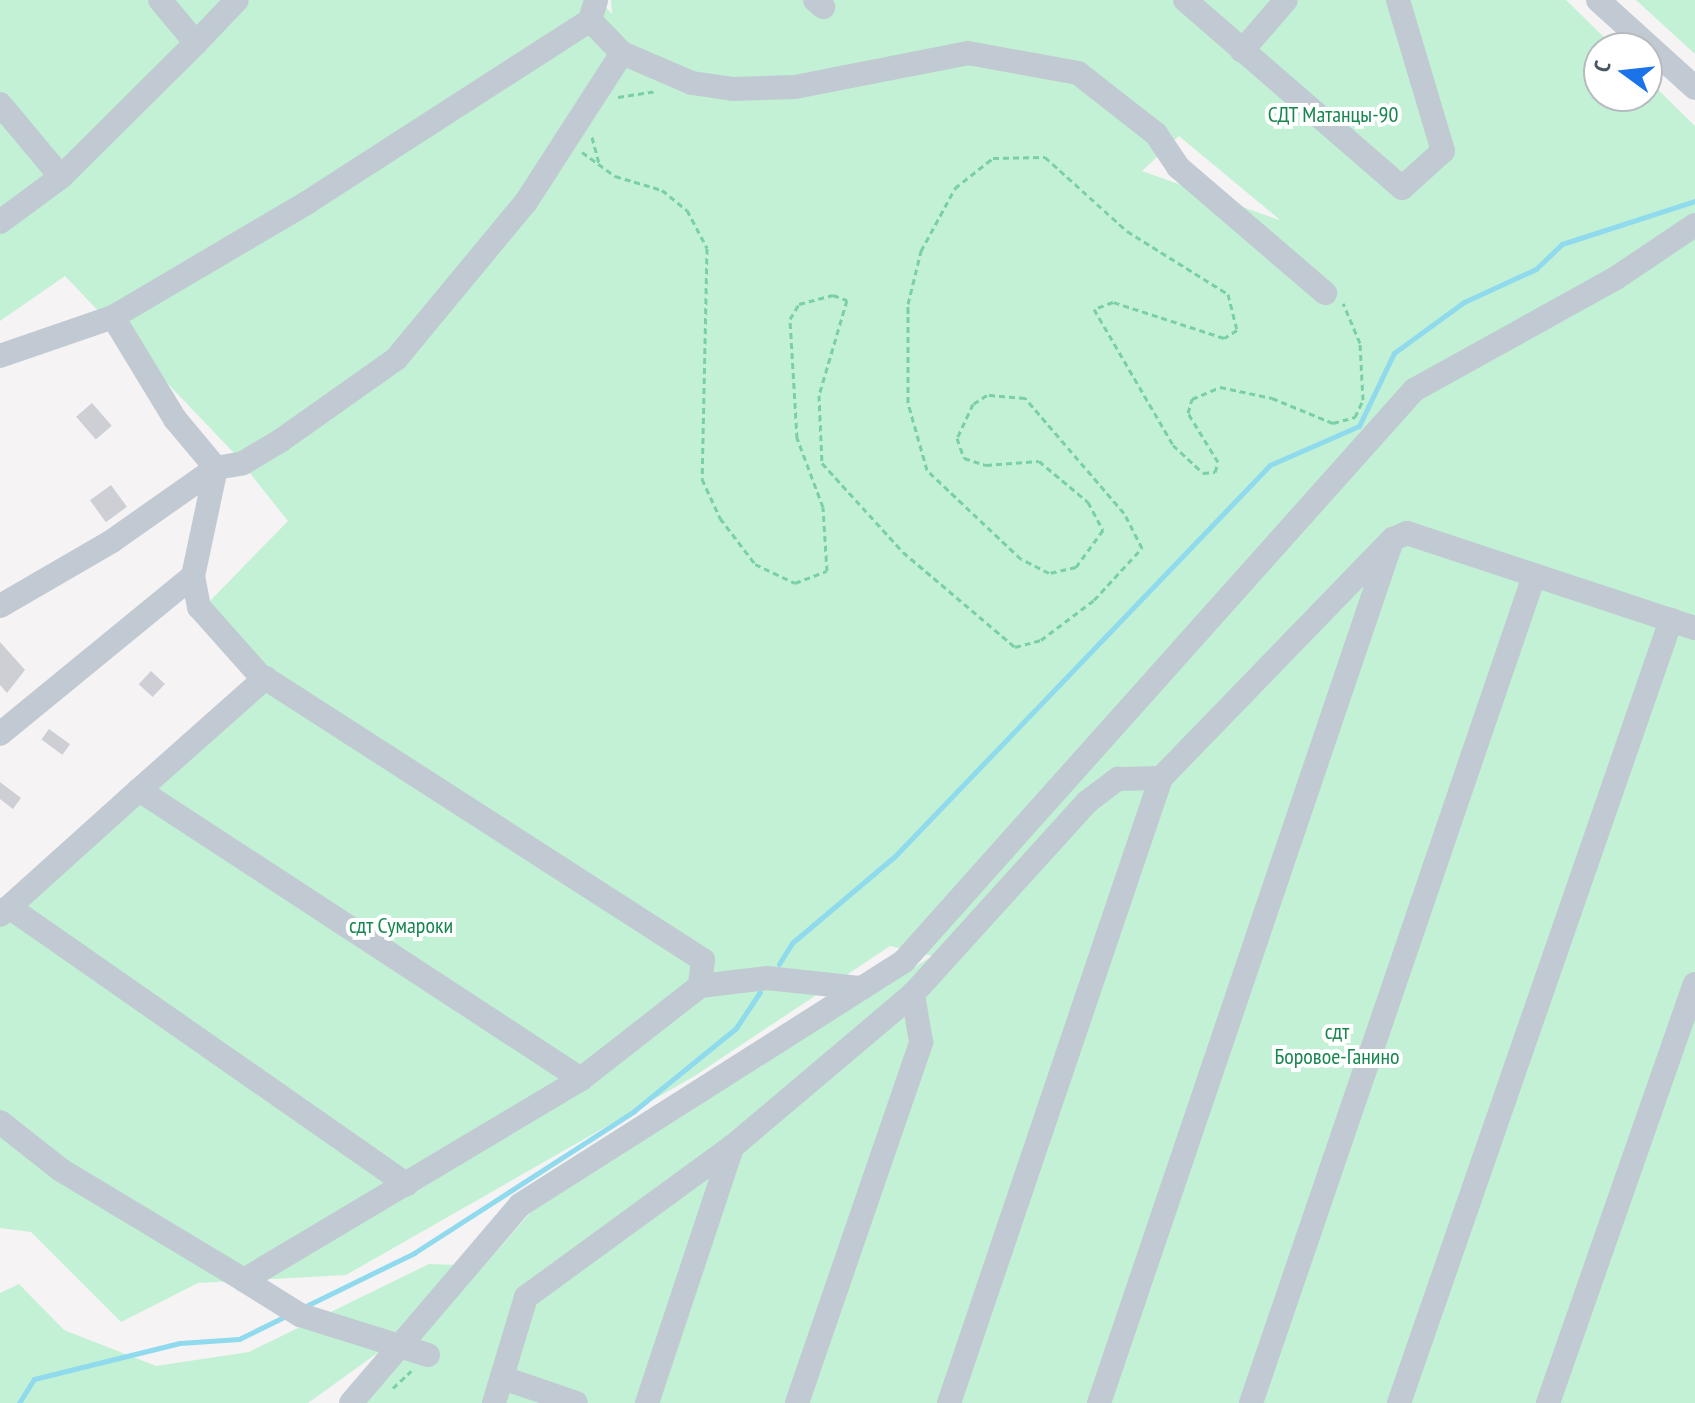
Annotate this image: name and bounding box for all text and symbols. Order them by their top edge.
north arrow [1583,32,1663,112]
text: С [1587,58,1617,75]
park label: СДТ Матанцы-90 [1267,102,1399,128]
park label: сдт Сумароки [349,913,453,939]
park label: сдт Боровое-Ганино [1274,1018,1400,1070]

